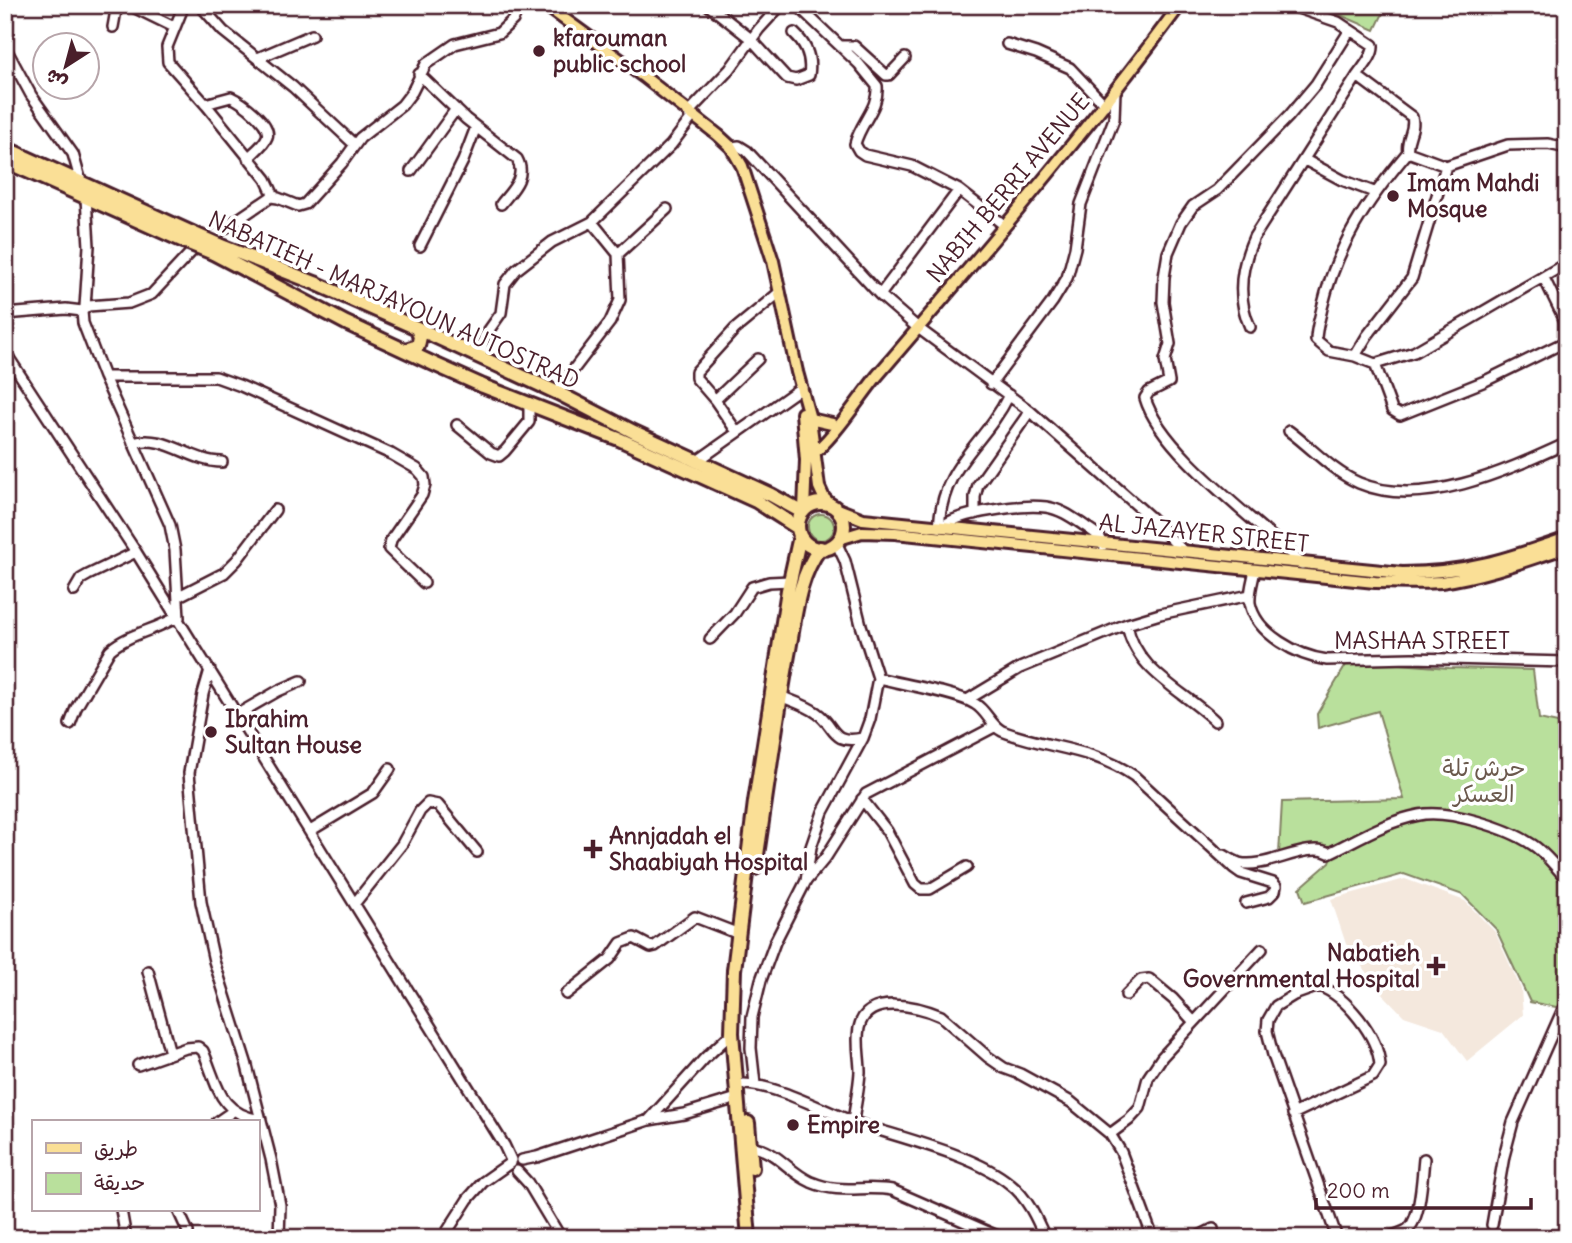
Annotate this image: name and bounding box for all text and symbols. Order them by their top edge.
place label: kfarouman public school [553,23,686,78]
north arrow [32,32,102,102]
marker: kfarouman public school [531,43,547,59]
text: ش [40,64,72,96]
street label: NABIH BERRI AVENUE [920,87,1095,288]
place label: Imam Mahdi Mosque [1407,168,1539,223]
marker: Imam Mahdi Mosque [1385,188,1401,204]
street label: NABATIEH - MARJAYOUN AUTOSTRAD [204,204,584,395]
street label: AL JAZAYER STREET [1098,507,1310,558]
street label: MASHAA STREET [1334,626,1510,655]
place label: Ibrahim Sultan House [225,704,362,759]
marker: Ibrahim Sultan House [203,724,219,740]
park label: حرش تلة العسكر [1443,753,1525,808]
place label: Annjadah el Shaabiyah Hospital [609,821,808,876]
marker: Annjadah el Shaabiyah Hospital [583,839,603,859]
place label: Nabatieh Governmental Hospital [1183,938,1420,993]
marker: Nabatieh Governmental Hospital [1426,956,1446,976]
place label: Empire [807,1110,880,1139]
marker: Empire [785,1117,801,1133]
legend [32,1120,259,1212]
text: طريق [94,1135,138,1162]
scale bar [1316,1166,1532,1210]
text: حديقة [94,1169,145,1196]
text: 200 m [1327,1177,1390,1204]

